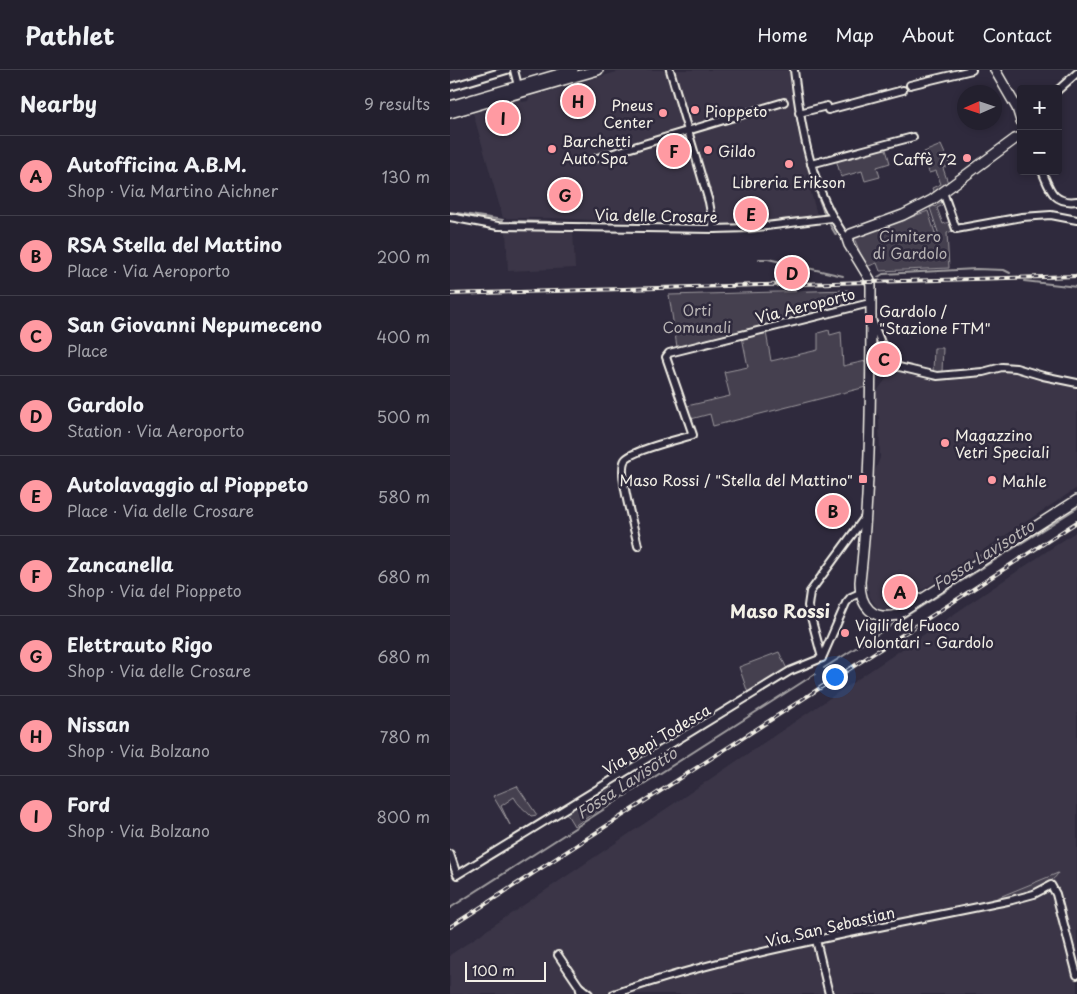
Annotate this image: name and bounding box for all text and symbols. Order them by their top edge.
text: Pathlet [25,17,115,53]
text: Home [757,21,807,48]
text: Map [835,21,874,48]
text: About [902,21,954,48]
text: Contact [982,21,1052,48]
pin: H [562,82,594,120]
north arrow [957,85,1002,130]
map controls [1017,85,1062,175]
button: + [1017,85,1062,130]
text: Nearby [20,87,97,119]
text: 9 results [364,91,430,115]
place label: Pneus Center [604,93,653,133]
pin: I [487,99,519,137]
place label: Pioppeto [705,99,767,122]
marker: Pioppeto [689,104,701,116]
marker: Pneus Center [657,107,669,119]
place label: Barchetti Auto Spa [562,129,631,169]
button: − [1017,130,1062,175]
pin: F [658,132,690,170]
place label: Gildo [718,139,755,162]
marker: Barchetti Auto Spa [546,143,558,155]
marker: Gildo [702,144,714,156]
place label: Caffè 72 [893,147,957,170]
text: Autofficina A.B.M. [67,150,246,178]
marker: Caffè 72 [961,152,973,164]
marker: Libreria Erikson [783,158,795,170]
text: A [30,164,42,188]
text: 130 m [382,164,430,188]
place label: Libreria Erikson [732,170,846,193]
pin: G [549,176,581,214]
text: Shop · Via Martino Aichner [67,178,278,202]
pin: E [735,195,767,233]
street label: Via delle Crosare [594,202,718,228]
park label: Cimitero di Gardolo [873,224,947,264]
text: RSA Stella del Mattino [67,230,282,258]
text: B [31,244,41,268]
text: 200 m [377,244,430,268]
pin: D [776,254,808,292]
text: Place · Via Aeroporto [67,258,230,282]
street label: Via Aeroporto [753,281,857,329]
park label: Orti Comunali [663,298,731,338]
place label: Gardolo / "Stazione FTM" [879,299,991,339]
text: San Giovanni Nepumeceno [67,310,322,338]
marker: Gardolo / "Stazione FTM" [863,313,875,325]
text: C [30,324,42,348]
text: 400 m [377,324,430,348]
text: Place [67,338,108,362]
pin: C [868,340,900,378]
text: Gardolo [67,390,144,418]
text: D [30,404,42,428]
text: 500 m [377,404,430,428]
text: Station · Via Aeroporto [67,418,244,442]
place label: Magazzino Vetri Speciali [955,423,1050,463]
marker: Magazzino Vetri Speciali [939,437,951,449]
place label: Maso Rossi / "Stella del Mattino" [619,468,853,491]
place label: Mahle [1002,469,1047,492]
text: Autolavaggio al Pioppeto [67,470,308,498]
marker: Maso Rossi / "Stella del Mattino" [857,473,869,485]
marker: Mahle [986,474,998,486]
text: E [31,484,41,508]
text: 580 m [378,484,430,508]
pin: B [817,492,849,530]
text: Place · Via delle Crosare [67,498,254,522]
water label: Fossa Lavisotto [927,513,1039,595]
text: Zancanella [67,550,174,578]
text: F [31,564,41,588]
text: 680 m [377,564,430,588]
pin: A [884,573,916,611]
text: Shop · Via del Pioppeto [67,578,242,602]
district label: Maso Rossi [730,597,830,624]
place label: Vigili del Fuoco Volontari - Gardolo [855,613,994,653]
marker: Vigili del Fuoco Volontari - Gardolo [839,627,851,639]
text: Elettrauto Rigo [67,630,213,658]
text: G [29,644,43,668]
text: 680 m [377,644,430,668]
text: Shop · Via delle Crosare [67,658,251,682]
your location [822,664,848,690]
street label: Via Bepi Todesca [598,698,714,780]
text: Nissan [67,710,130,738]
text: H [30,724,42,748]
text: 780 m [380,724,430,748]
text: Shop · Via Bolzano [67,738,210,762]
water label: Fossa Lavisotto [571,740,682,824]
text: Ford [67,790,110,818]
text: I [33,804,39,828]
text: 800 m [377,804,430,828]
text: Shop · Via Bolzano [67,818,210,842]
street label: Via San Sebastian [763,900,897,952]
scale bar [465,959,546,982]
text: 100 m [472,960,515,981]

